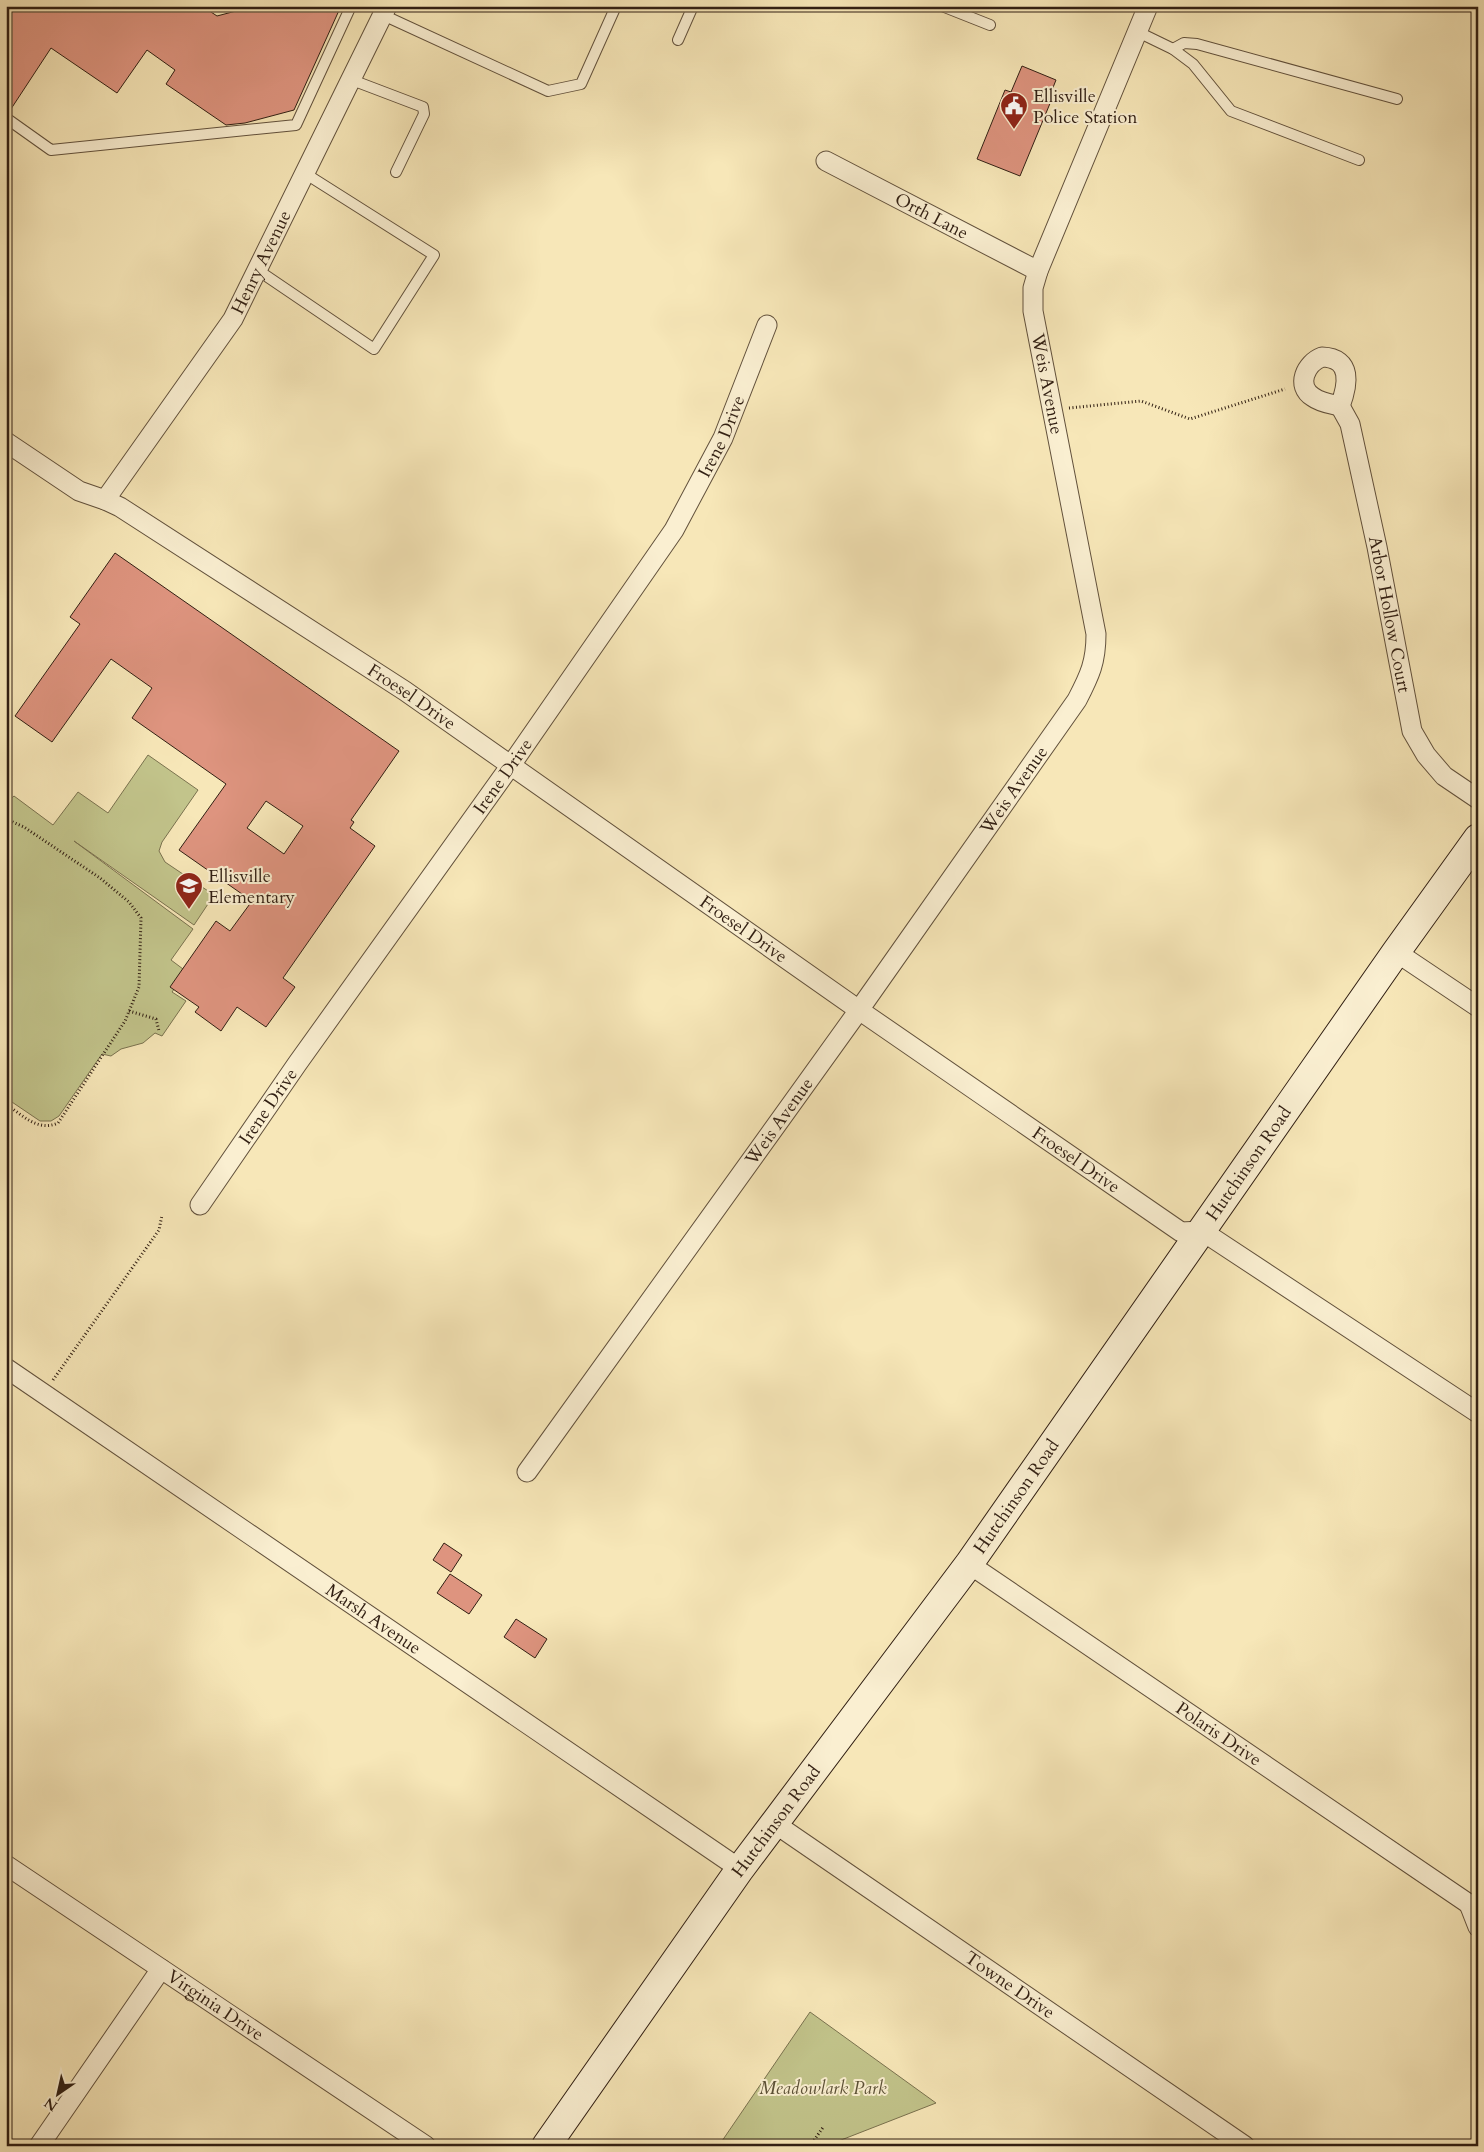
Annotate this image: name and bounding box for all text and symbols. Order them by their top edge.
place label: Ellisville Police Station [1033,84,1138,130]
public building icon: Ellisville Police Station [999,91,1029,130]
street label: Orth Lane [891,186,973,245]
street label: Henry Avenue [225,206,297,318]
street label: Weis Avenue [1025,330,1069,437]
street label: Irene Drive [692,392,751,482]
street label: Arbor Hollow Court [1362,534,1417,695]
street label: Froesel Drive [363,658,461,736]
street label: Irene Drive [467,733,538,819]
street label: Weis Avenue [974,741,1053,840]
place label: Ellisville Elementary [208,864,296,910]
school or university icon: Ellisville Elementary [174,871,204,910]
street label: Froesel Drive [695,889,792,968]
street label: Irene Drive [233,1063,303,1149]
street label: Weis Avenue [738,1072,819,1171]
street label: Hutchinson Road [1200,1101,1297,1226]
street label: Froesel Drive [1027,1121,1125,1199]
street label: Hutchinson Road [967,1434,1065,1559]
street label: Marsh Avenue [321,1577,426,1660]
street label: Polaris Drive [1171,1696,1267,1772]
street label: Hutchinson Road [726,1760,827,1882]
street label: Towne Drive [960,1945,1060,2025]
street label: Virginia Drive [162,1964,269,2047]
north arrow [32,2070,82,2120]
park label: Meadowlark Park [759,2076,887,2101]
text: N [41,2093,61,2116]

